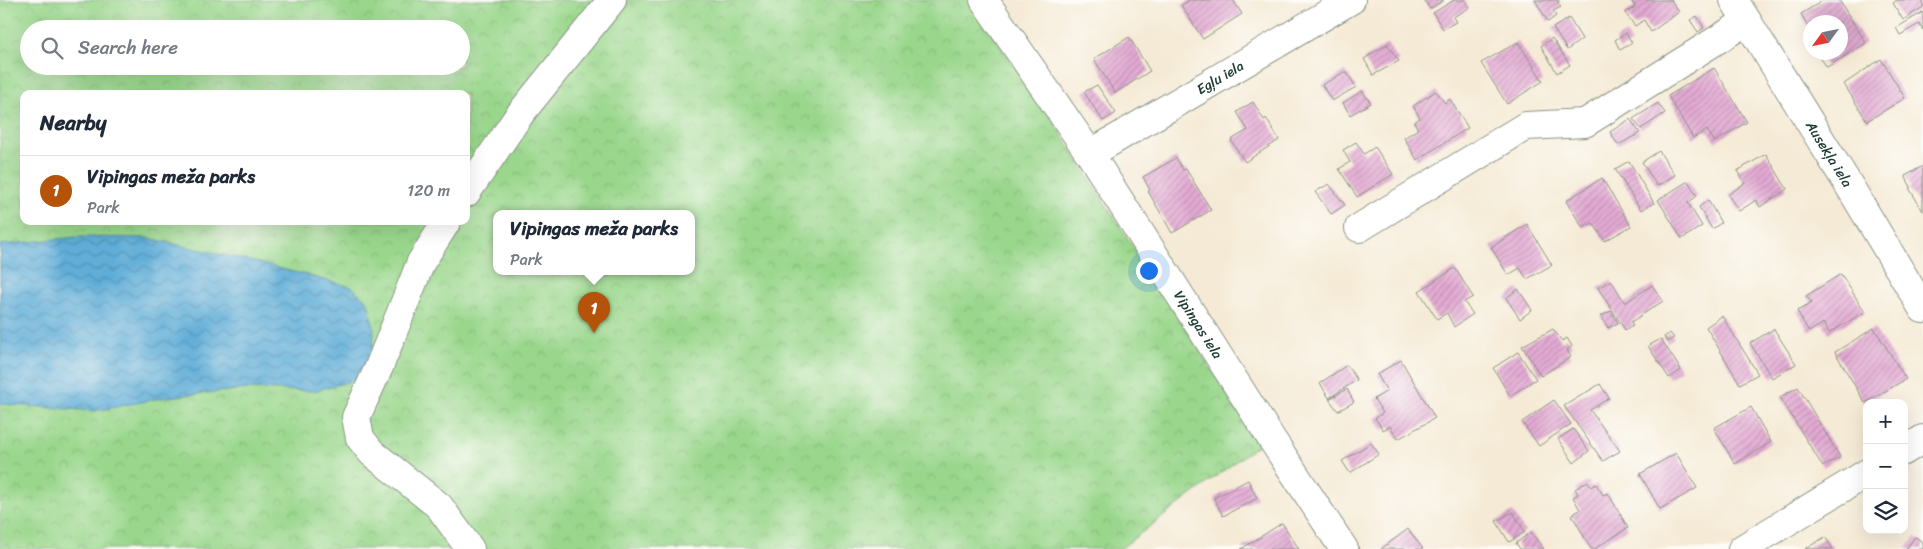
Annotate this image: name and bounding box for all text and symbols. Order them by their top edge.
north arrow [1803,15,1848,60]
search box [20,20,470,75]
text: Search here [78,31,178,64]
icon: search [38,34,66,62]
street label: Egļu iela [1192,54,1249,102]
text: Nearby [40,104,106,142]
street label: Ausekļa iela [1798,115,1859,192]
text: Vipingas meža parks [87,160,255,193]
text: 1 [53,176,59,205]
text: 120 m [407,176,450,205]
text: Park [87,193,120,222]
popup [493,210,695,275]
text: Vipingas meža parks [510,212,678,245]
text: Park [510,245,543,274]
your location [1136,258,1162,284]
street label: Vipingas iela [1167,285,1229,364]
pin: 1 [578,292,610,333]
map controls [1863,399,1908,534]
button: + [1863,399,1908,444]
button: − [1863,444,1908,489]
button: layers [1863,489,1908,534]

